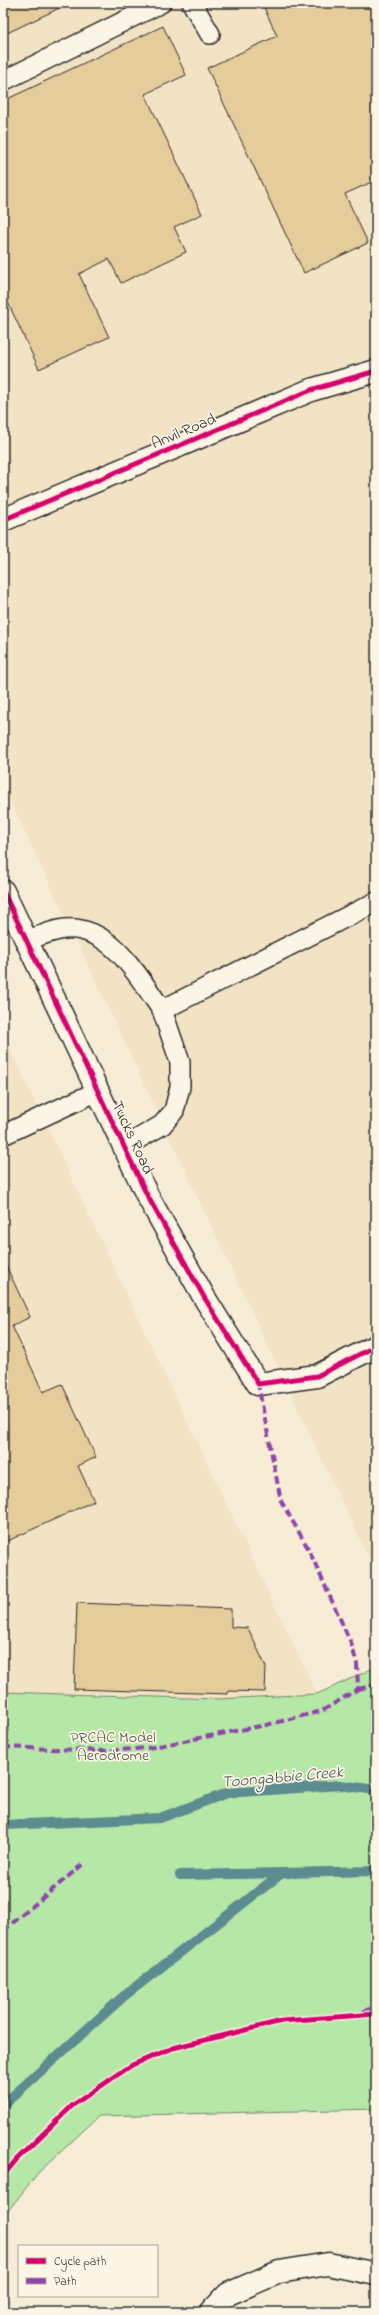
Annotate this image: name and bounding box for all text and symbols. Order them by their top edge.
street label: Anvil Road [148,407,220,456]
street label: Tucks Road [105,1097,160,1178]
park label: PRCAC Model Aerodrome [70,1726,156,1768]
water label: Toongabbie Creek [220,1760,345,1796]
legend [18,2245,158,2297]
text: Cycle path [54,2253,106,2272]
text: Path [54,2273,77,2291]

